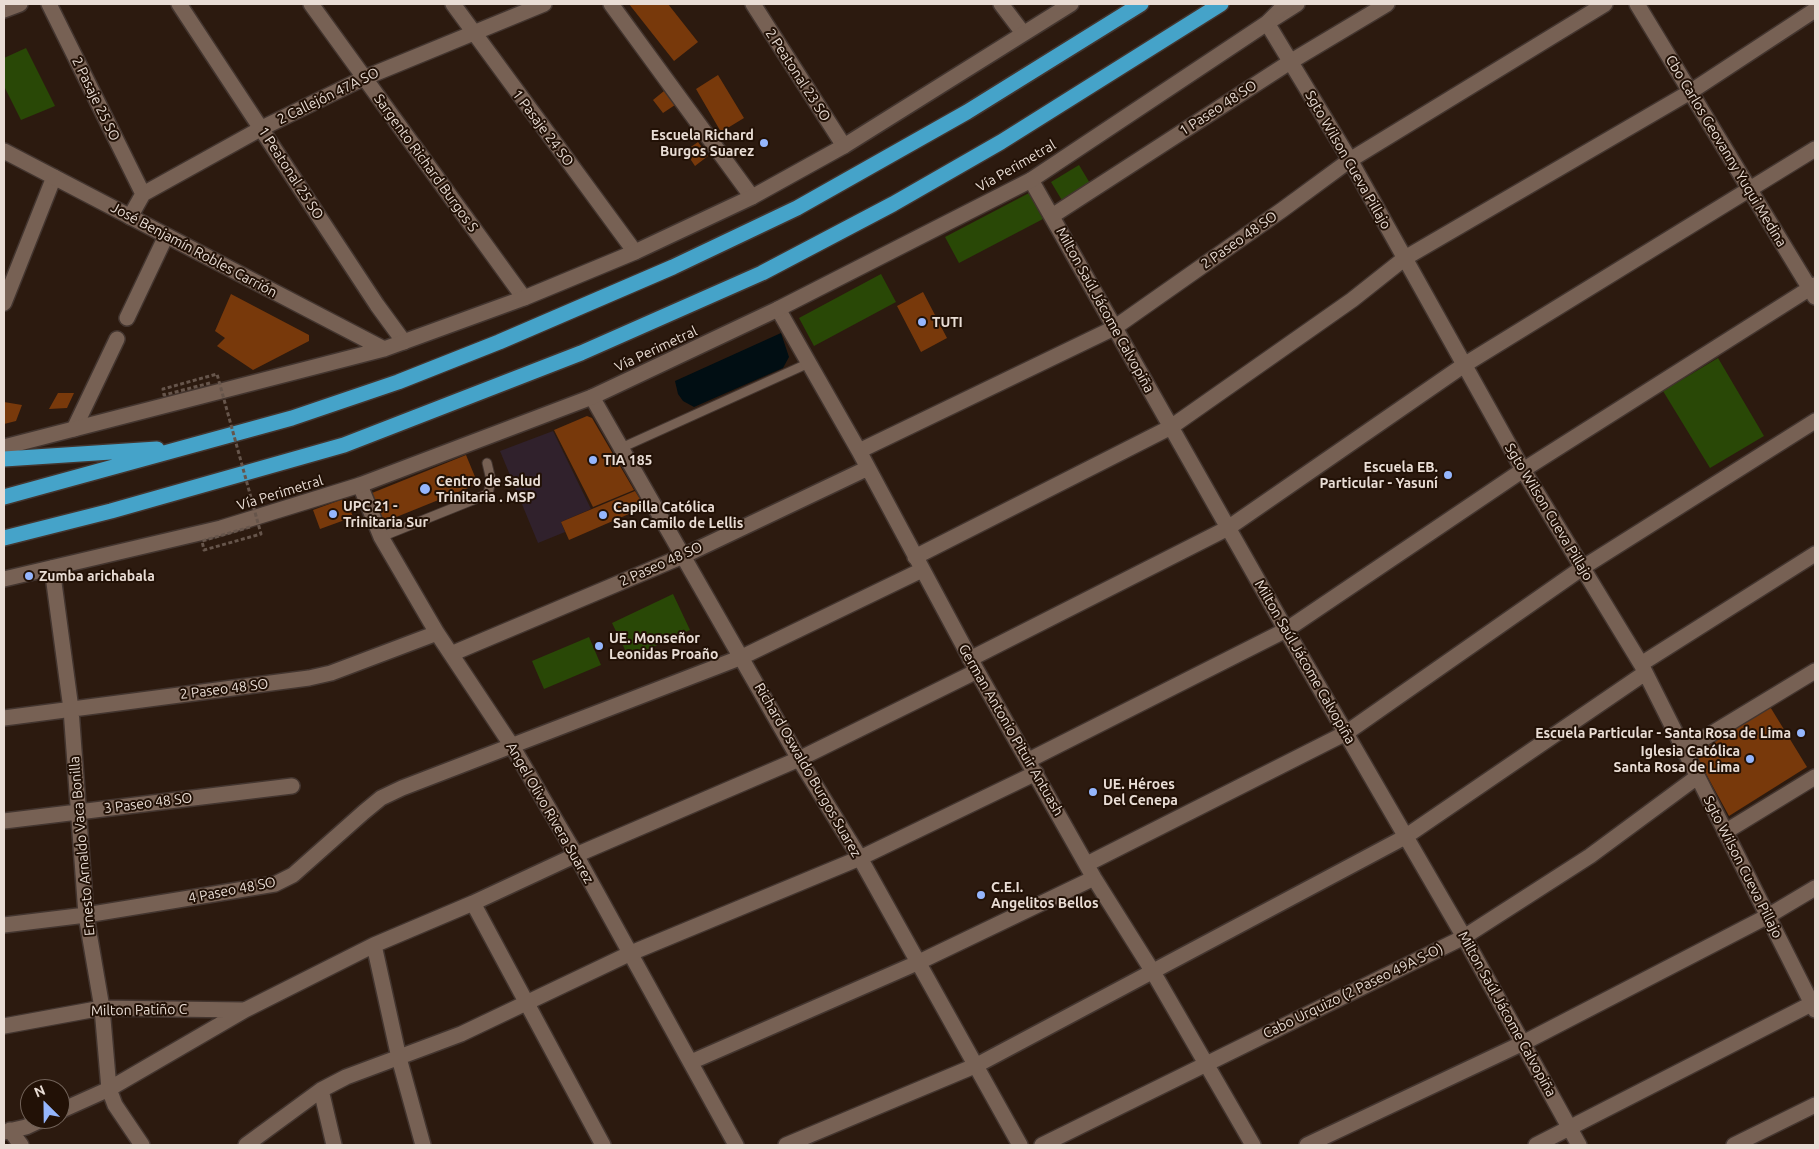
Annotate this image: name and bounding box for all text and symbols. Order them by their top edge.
street label: 2 Peatonal 23 SO [762,26,834,124]
street label: Cbo Carlos Geovanny Yuqui Medina [1662,52,1790,250]
street label: 2 Pasaje 25 SO [68,54,124,144]
street label: 2 Callejón 47A SO [274,64,382,128]
street label: 1 Paseo 48 SO [1176,77,1260,139]
street label: 1 Pasaje 24 SO [509,86,577,170]
street label: Sgto Wilson Cueva Pillajo [1301,88,1395,232]
street label: Sargento Richard Burgos S [370,91,482,235]
street label: 1 Peatonal 25 SO [255,124,327,222]
place label: Escuela Richard Burgos Suarez [651,127,754,160]
street label: Vía Perimetral [973,136,1059,196]
marker: Escuela Richard Burgos Suarez [758,137,770,149]
street label: José Benjamín Robles Carrión [108,199,280,301]
street label: 2 Paseo 48 SO [1198,208,1280,272]
street label: Milton Saúl Jácome Calvopiña [1052,224,1158,396]
place label: TUTI [932,314,963,330]
marker: TUTI [916,316,928,328]
street label: Vía Perimetral [612,323,700,375]
street label: Sgto Wilson Cueva Pillajo [1501,440,1597,584]
place label: TIA 185 [603,452,652,468]
marker: TIA 185 [587,454,599,466]
place label: Escuela EB. Particular - Yasuní [1319,459,1438,492]
marker: Escuela EB. Particular - Yasuní [1442,469,1454,481]
street label: Vía Perimetral [235,472,325,514]
place label: Centro de Salud Trinitaria . MSP [436,473,541,506]
marker: Centro de Salud Trinitaria . MSP [418,482,432,496]
place label: UPC 21 - Trinitaria Sur [343,498,428,530]
place label: Capilla Católica San Camilo de Lellis [613,499,743,532]
marker: UPC 21 - Trinitaria Sur [327,508,339,520]
marker: Capilla Católica San Camilo de Lellis [597,509,609,521]
street label: 2 Paseo 48 SO [617,538,705,590]
place label: Zumba arichabala [39,568,155,584]
marker: Zumba arichabala [23,570,35,582]
street label: Milton Saúl Jácome Calvopiña [1251,577,1359,747]
place label: UE. Monseñor Leonidas Proaño [609,630,718,662]
marker: UE. Monseñor Leonidas Proaño [593,640,605,652]
street label: German Antonio Pituir Antuash [955,641,1067,819]
street label: 2 Paseo 48 SO [179,675,269,703]
street label: Richard Oswaldo Burgos Suarez [751,680,865,860]
place label: Escuela Particular - Santa Rosa de Lima [1535,725,1791,741]
marker: Escuela Particular - Santa Rosa de Lima [1795,727,1807,739]
street label: Angel Olivo Rivera Suarez [503,739,597,887]
place label: Iglesia Católica Santa Rosa de Lima [1613,743,1740,776]
marker: Iglesia Católica Santa Rosa de Lima [1744,753,1756,765]
street label: Ernesto Arnaldo Vaca Bonilla [66,755,98,937]
place label: UE. Héroes Del Cenepa [1103,776,1178,809]
marker: UE. Héroes Del Cenepa [1087,786,1099,798]
street label: 3 Paseo 48 SO [103,789,193,817]
street label: Sgto Wilson Cueva Pillajo [1700,793,1786,941]
street label: 4 Paseo 48 SO [187,873,277,907]
place label: C.E.I. Angelitos Bellos [991,879,1099,912]
marker: C.E.I. Angelitos Bellos [975,889,987,901]
street label: Milton Saúl Jácome Calvopiña [1454,928,1560,1100]
street label: Cabo Urquizo (2 Paseo 49A S-O) [1260,940,1446,1042]
street label: Milton Patiño C [91,1001,187,1019]
north arrow [20,1079,70,1129]
text: N [32,1082,47,1101]

